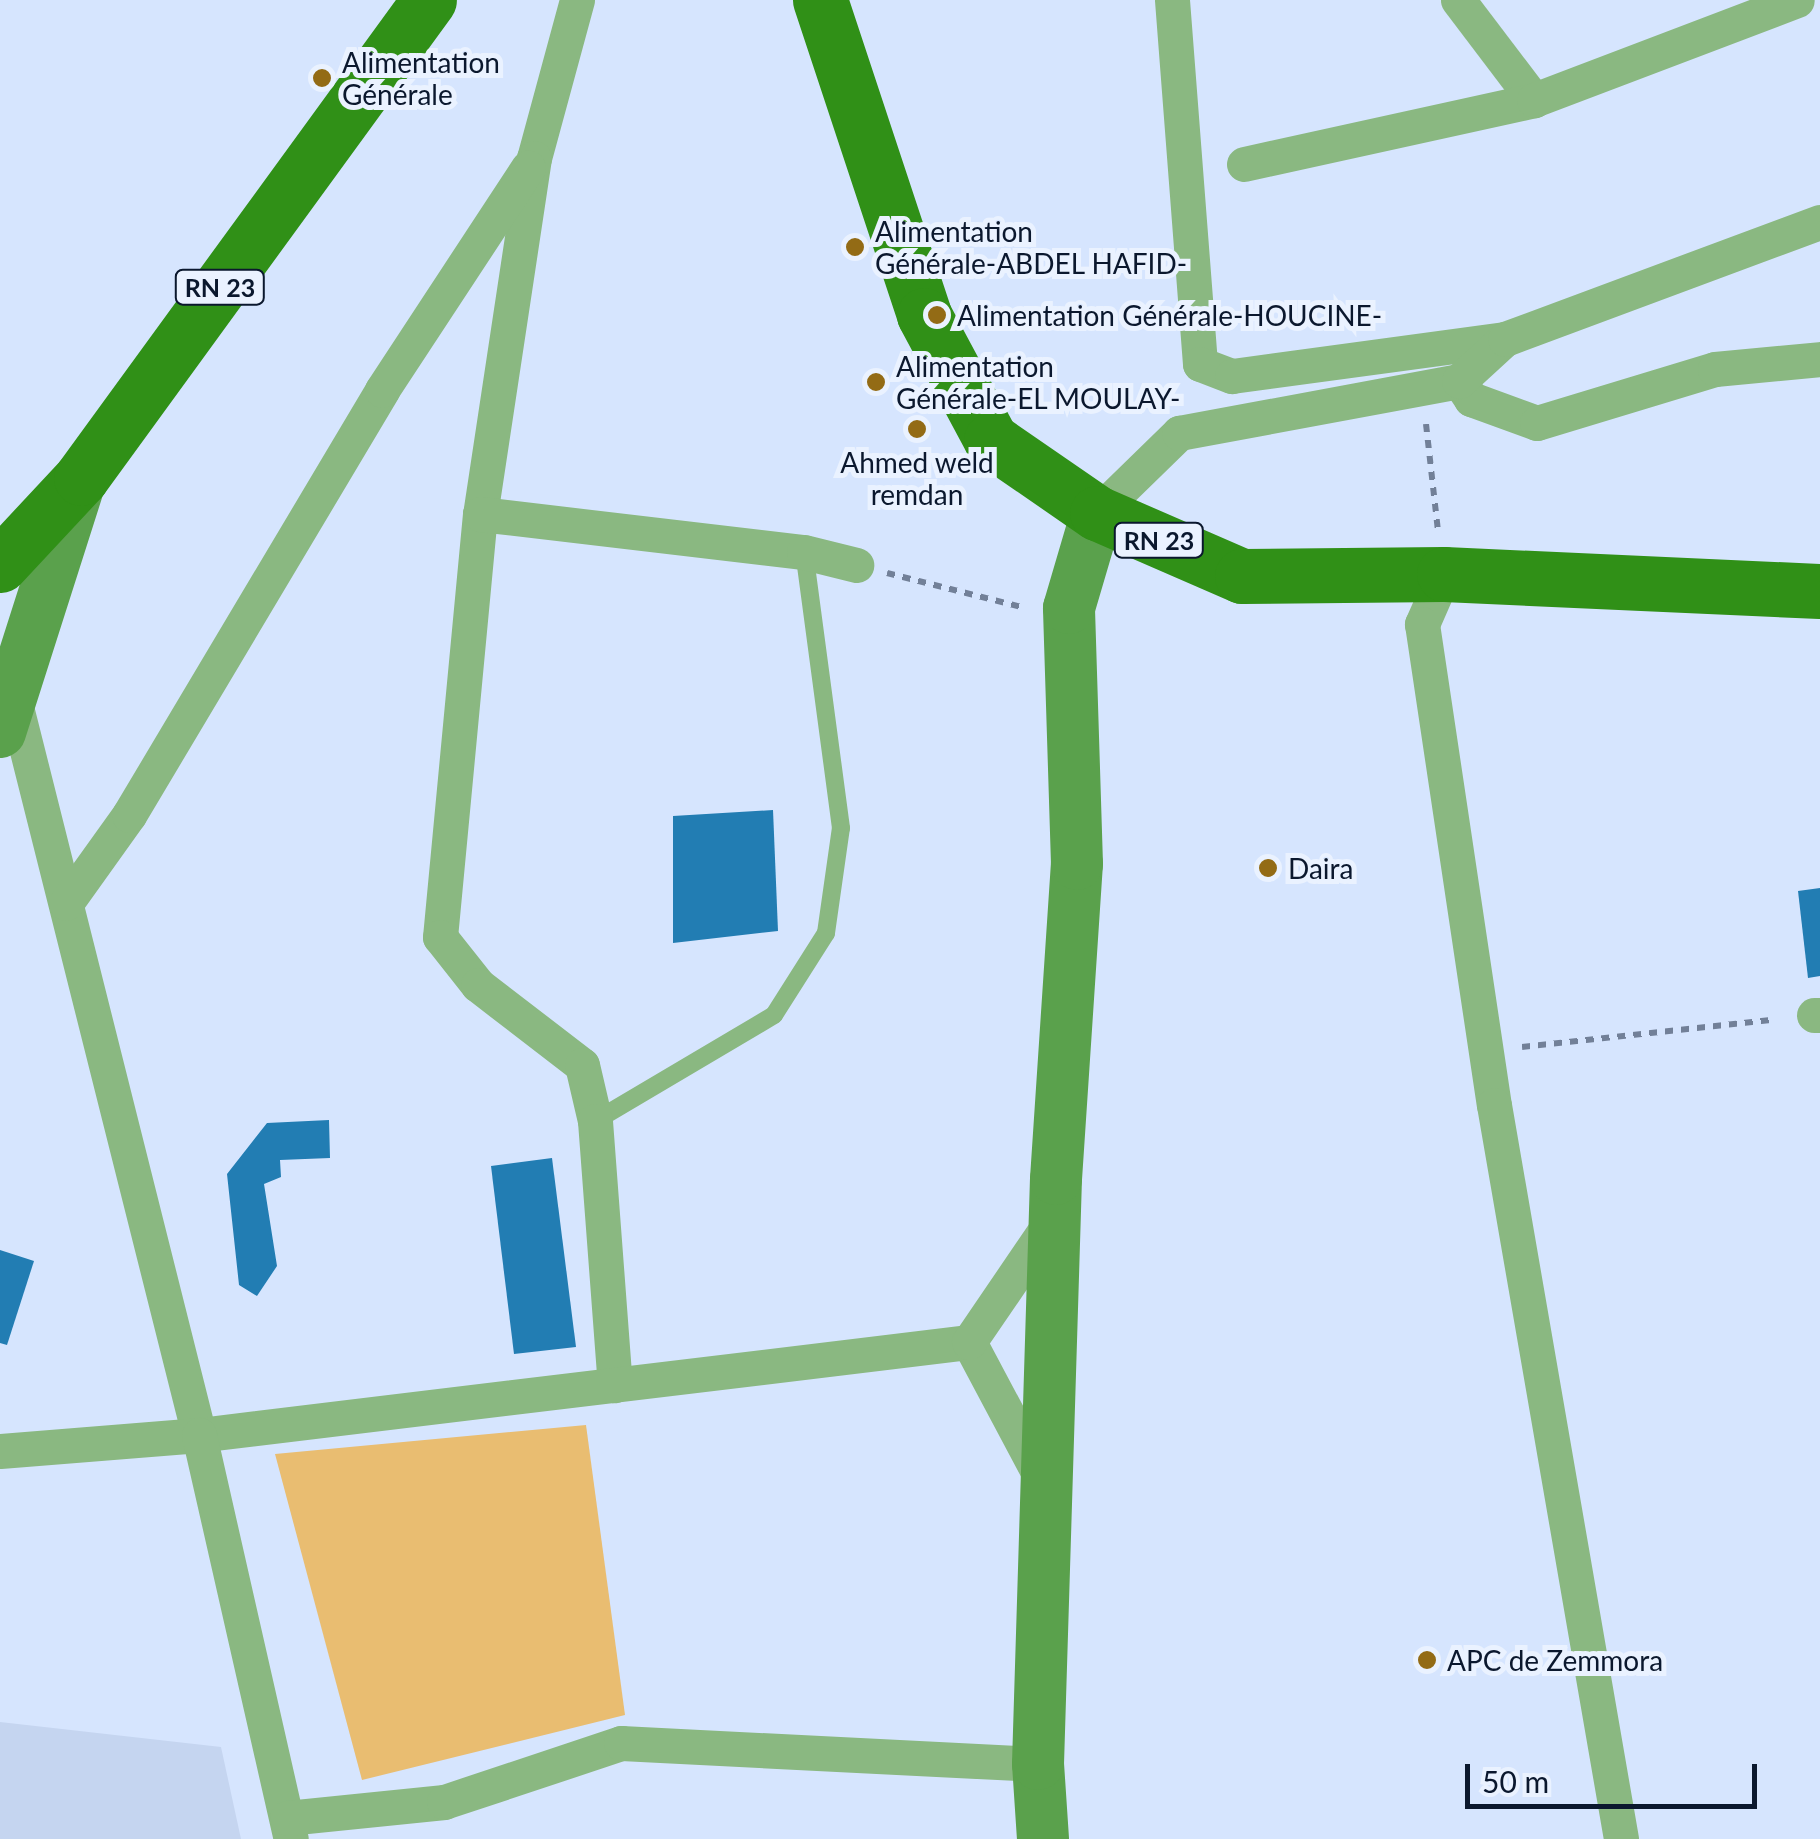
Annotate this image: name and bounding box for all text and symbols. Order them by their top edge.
place label: Alimentation Générale [342,45,500,111]
marker: Alimentation Générale [311,67,333,89]
place label: Alimentation Générale-ABDEL HAFID- [875,214,1188,280]
marker: Alimentation Générale-ABDEL HAFID- [844,236,866,258]
road number: RN 23 [172,267,268,307]
place label: Alimentation Générale-HOUCINE- [957,298,1382,332]
marker: Alimentation Générale-HOUCINE- [926,304,948,326]
place label: Alimentation Générale-EL MOULAY- [896,349,1181,415]
marker: Alimentation Générale-EL MOULAY- [865,371,887,393]
marker: Ahmed weld remdan [906,418,928,440]
place label: Ahmed weld remdan [840,445,994,511]
road number: RN 23 [1112,520,1206,560]
place label: Daira [1288,851,1353,885]
marker: Daira [1257,857,1279,879]
place label: APC de Zemmora [1447,1643,1663,1677]
marker: APC de Zemmora [1416,1649,1438,1671]
scale bar [1470,1744,1762,1806]
text: 50 m [1482,1763,1549,1799]

